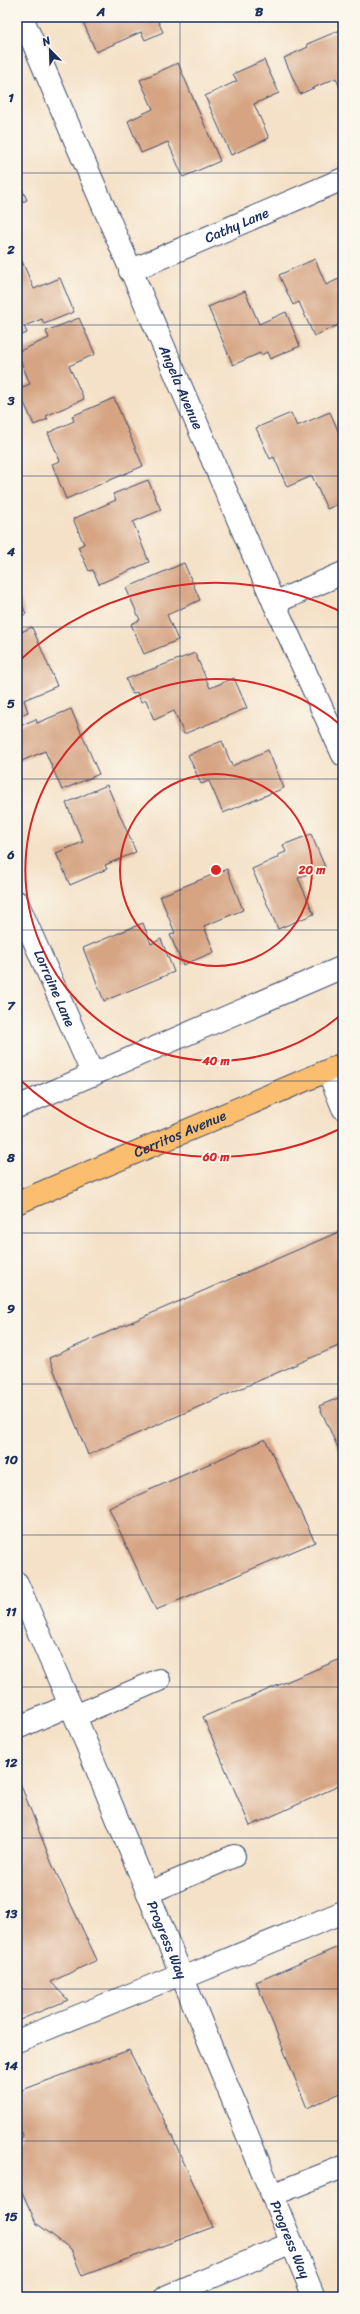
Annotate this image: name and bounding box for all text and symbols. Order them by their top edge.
text: A [96,0,105,23]
text: B [255,0,264,23]
north arrow [30,30,70,70]
text: N [38,31,54,52]
text: 1 [8,86,14,109]
street label: Cathy Lane [200,200,273,250]
text: 2 [6,238,15,261]
street label: Angela Avenue [151,340,211,434]
text: 3 [6,389,15,412]
text: 4 [6,540,16,563]
text: 5 [7,692,15,715]
text: 6 [6,843,15,866]
text: 20 m [298,859,326,881]
centre of rings [209,863,223,877]
street label: Lorraine Lane [27,945,83,1031]
text: 7 [7,994,16,1017]
text: 40 m [201,1050,230,1072]
street label: Cerritos Avenue [129,1103,230,1164]
text: 8 [6,1146,15,1169]
text: 60 m [202,1146,230,1168]
text: 9 [7,1297,15,1320]
text: 10 [4,1448,18,1471]
text: 11 [5,1600,17,1623]
text: 12 [4,1751,18,1774]
street label: Progress Way [140,1897,195,1984]
text: 13 [5,1902,18,1925]
text: 14 [4,2054,19,2077]
street label: Progress Way [263,2196,318,2283]
text: 15 [4,2205,18,2228]

